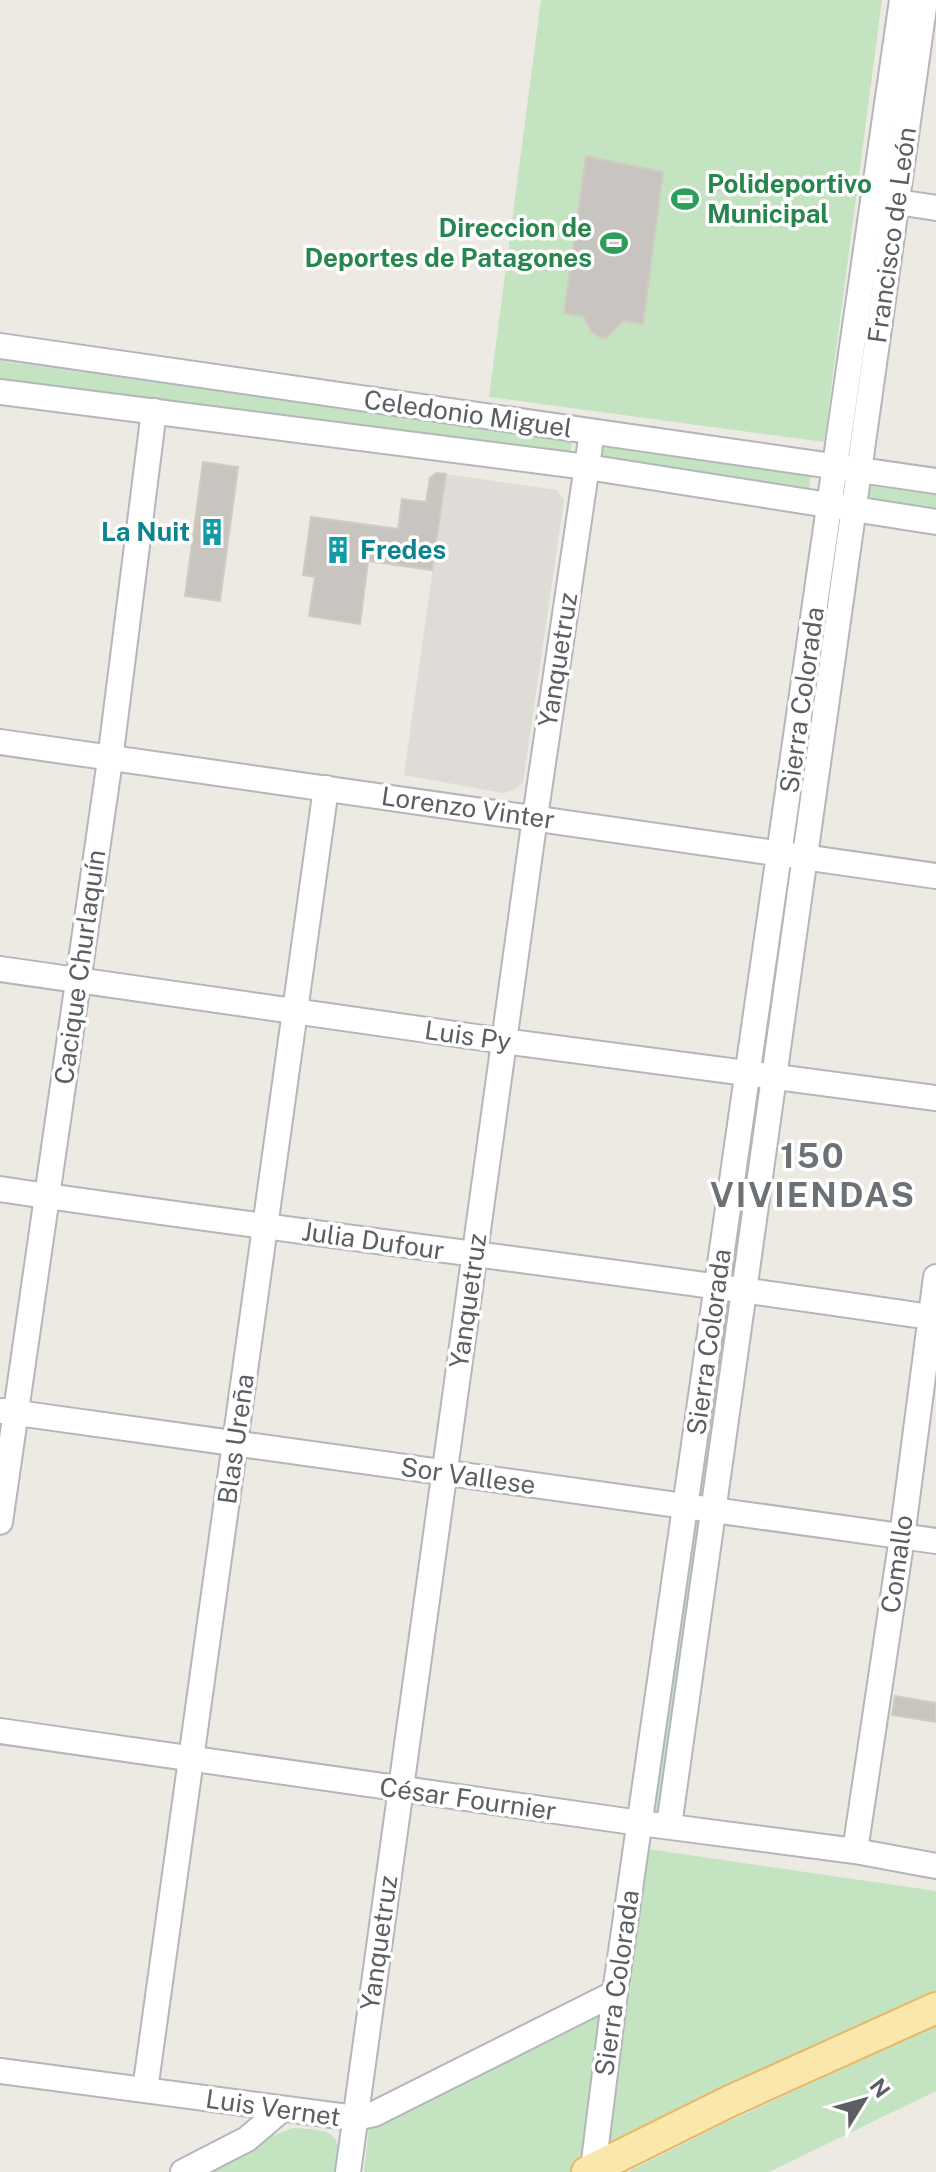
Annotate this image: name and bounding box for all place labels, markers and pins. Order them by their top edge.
place label: Polideportivo Municipal [707,168,872,229]
sports icon: Polideportivo Municipal [670,184,700,214]
place label: Direccion de Deportes de Patagones [304,212,592,273]
sports icon: Direccion de Deportes de Patagones [599,228,629,258]
place label: La Nuit [101,516,190,547]
building icon: La Nuit [197,517,227,547]
place label: Fredes [360,534,446,565]
building icon: Fredes [323,535,353,565]

